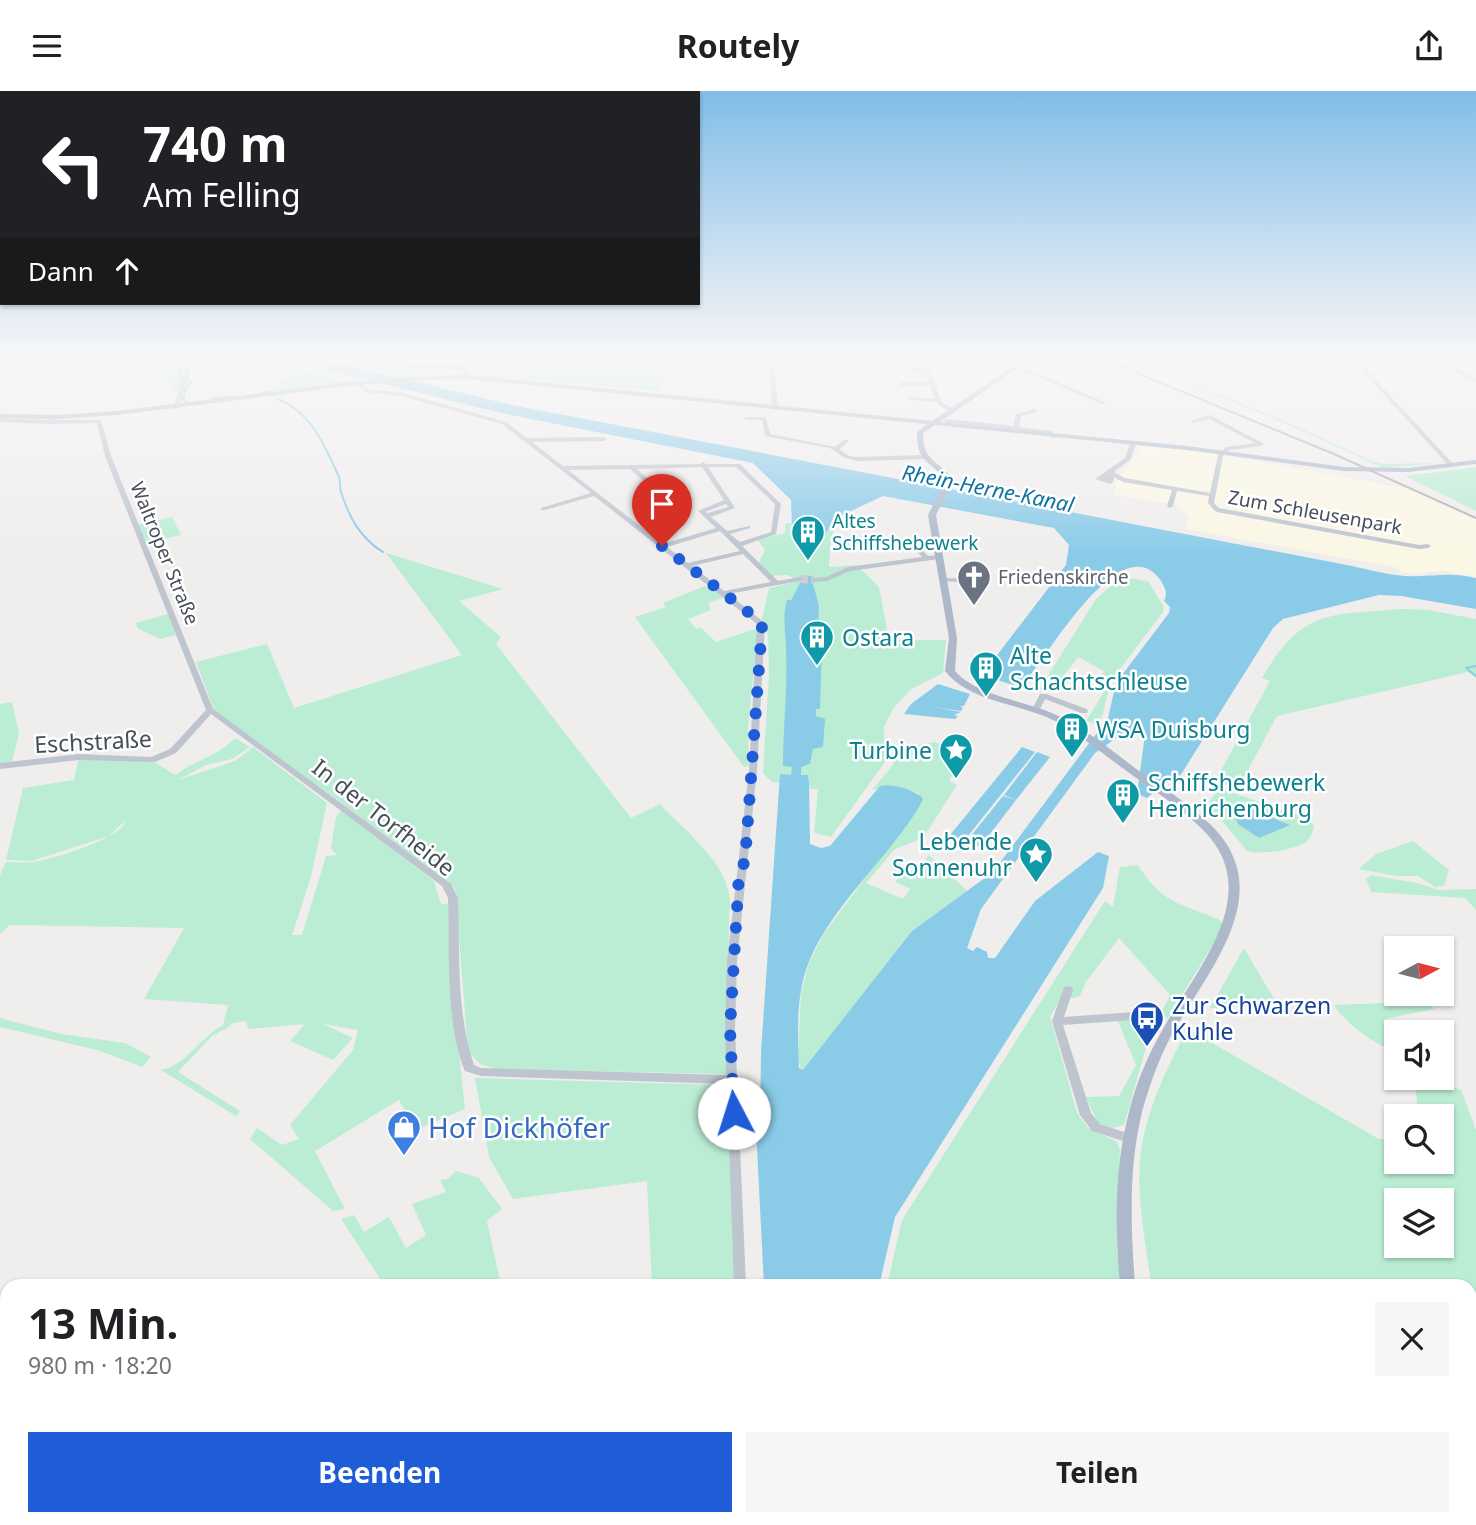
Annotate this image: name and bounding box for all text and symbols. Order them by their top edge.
text: Routely [677,24,799,67]
icon: menu [28,27,66,65]
icon: share [1410,27,1448,65]
text: 740 m [143,110,288,176]
icon: left [28,119,119,210]
text: Am Felling [143,173,301,216]
icon: ahead [108,252,146,290]
text: Dann [28,253,94,289]
water label: Rhein-Herne-Kanal [900,458,1077,518]
pin [632,474,692,546]
street label: Waltroper Straße [124,478,206,628]
street label: Zum Schleusenpark [1226,484,1404,540]
icon: arrive [643,485,681,523]
place label: Altes Schiffshebewerk [832,508,979,556]
building icon: Altes Schiffshebewerk [789,513,827,562]
church icon: Friedenskirche [955,558,993,607]
place label: Friedenskirche [998,564,1129,590]
building icon: Ostara [798,618,836,667]
place label: Ostara [842,621,914,653]
place label: Alte Schachtschleuse [1010,639,1188,697]
building icon: Alte Schachtschleuse [967,649,1005,698]
building icon: WSA Duisburg [1053,710,1091,759]
place label: WSA Duisburg [1096,713,1250,745]
street label: Eschstraße [33,722,153,760]
place icon: Turbine [937,731,975,780]
place label: Turbine [849,734,932,766]
street label: In der Torfheide [306,751,462,883]
place label: Schiffshebewerk Henrichenburg [1148,766,1326,824]
building icon: Schiffshebewerk Henrichenburg [1104,776,1142,825]
place label: Lebende Sonnenuhr [892,825,1012,883]
place icon: Lebende Sonnenuhr [1017,835,1055,884]
north arrow [1384,936,1454,1006]
map controls [1384,936,1454,1258]
place label: Zur Schwarzen Kuhle [1172,989,1331,1047]
bus stop icon: Zur Schwarzen Kuhle [1128,999,1166,1048]
button: sound [1384,1020,1454,1090]
position arrow [697,1076,771,1150]
button: search [1384,1104,1454,1174]
shop icon: Hof Dickhöfer [385,1108,423,1157]
place label: Hof Dickhöfer [428,1108,610,1146]
button: layers [1384,1188,1454,1258]
text: 13 Min. [28,1294,178,1351]
button: close [1375,1302,1449,1376]
text: 980 m · 18:20 [28,1349,172,1381]
button: Beenden [28,1432,732,1512]
button: Teilen [746,1432,1449,1512]

